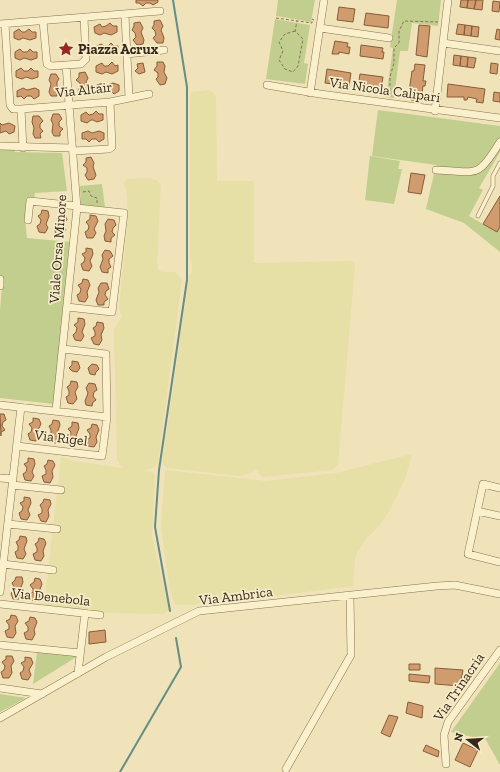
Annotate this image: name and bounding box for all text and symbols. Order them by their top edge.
place icon: Piazza Acrux [57,40,75,58]
place label: Piazza Acrux [78,41,159,58]
street label: Via Nicola Calipari [328,74,442,106]
street label: Via Altair [54,79,113,102]
street label: Viale Orsa Minore [46,194,70,305]
street label: Via Rigel [33,426,89,450]
street label: Via Ambrica [197,583,274,609]
street label: Via Denebola [10,584,91,610]
street label: Via Trinacria [429,650,488,725]
north arrow [448,720,488,760]
text: N [451,731,467,743]

